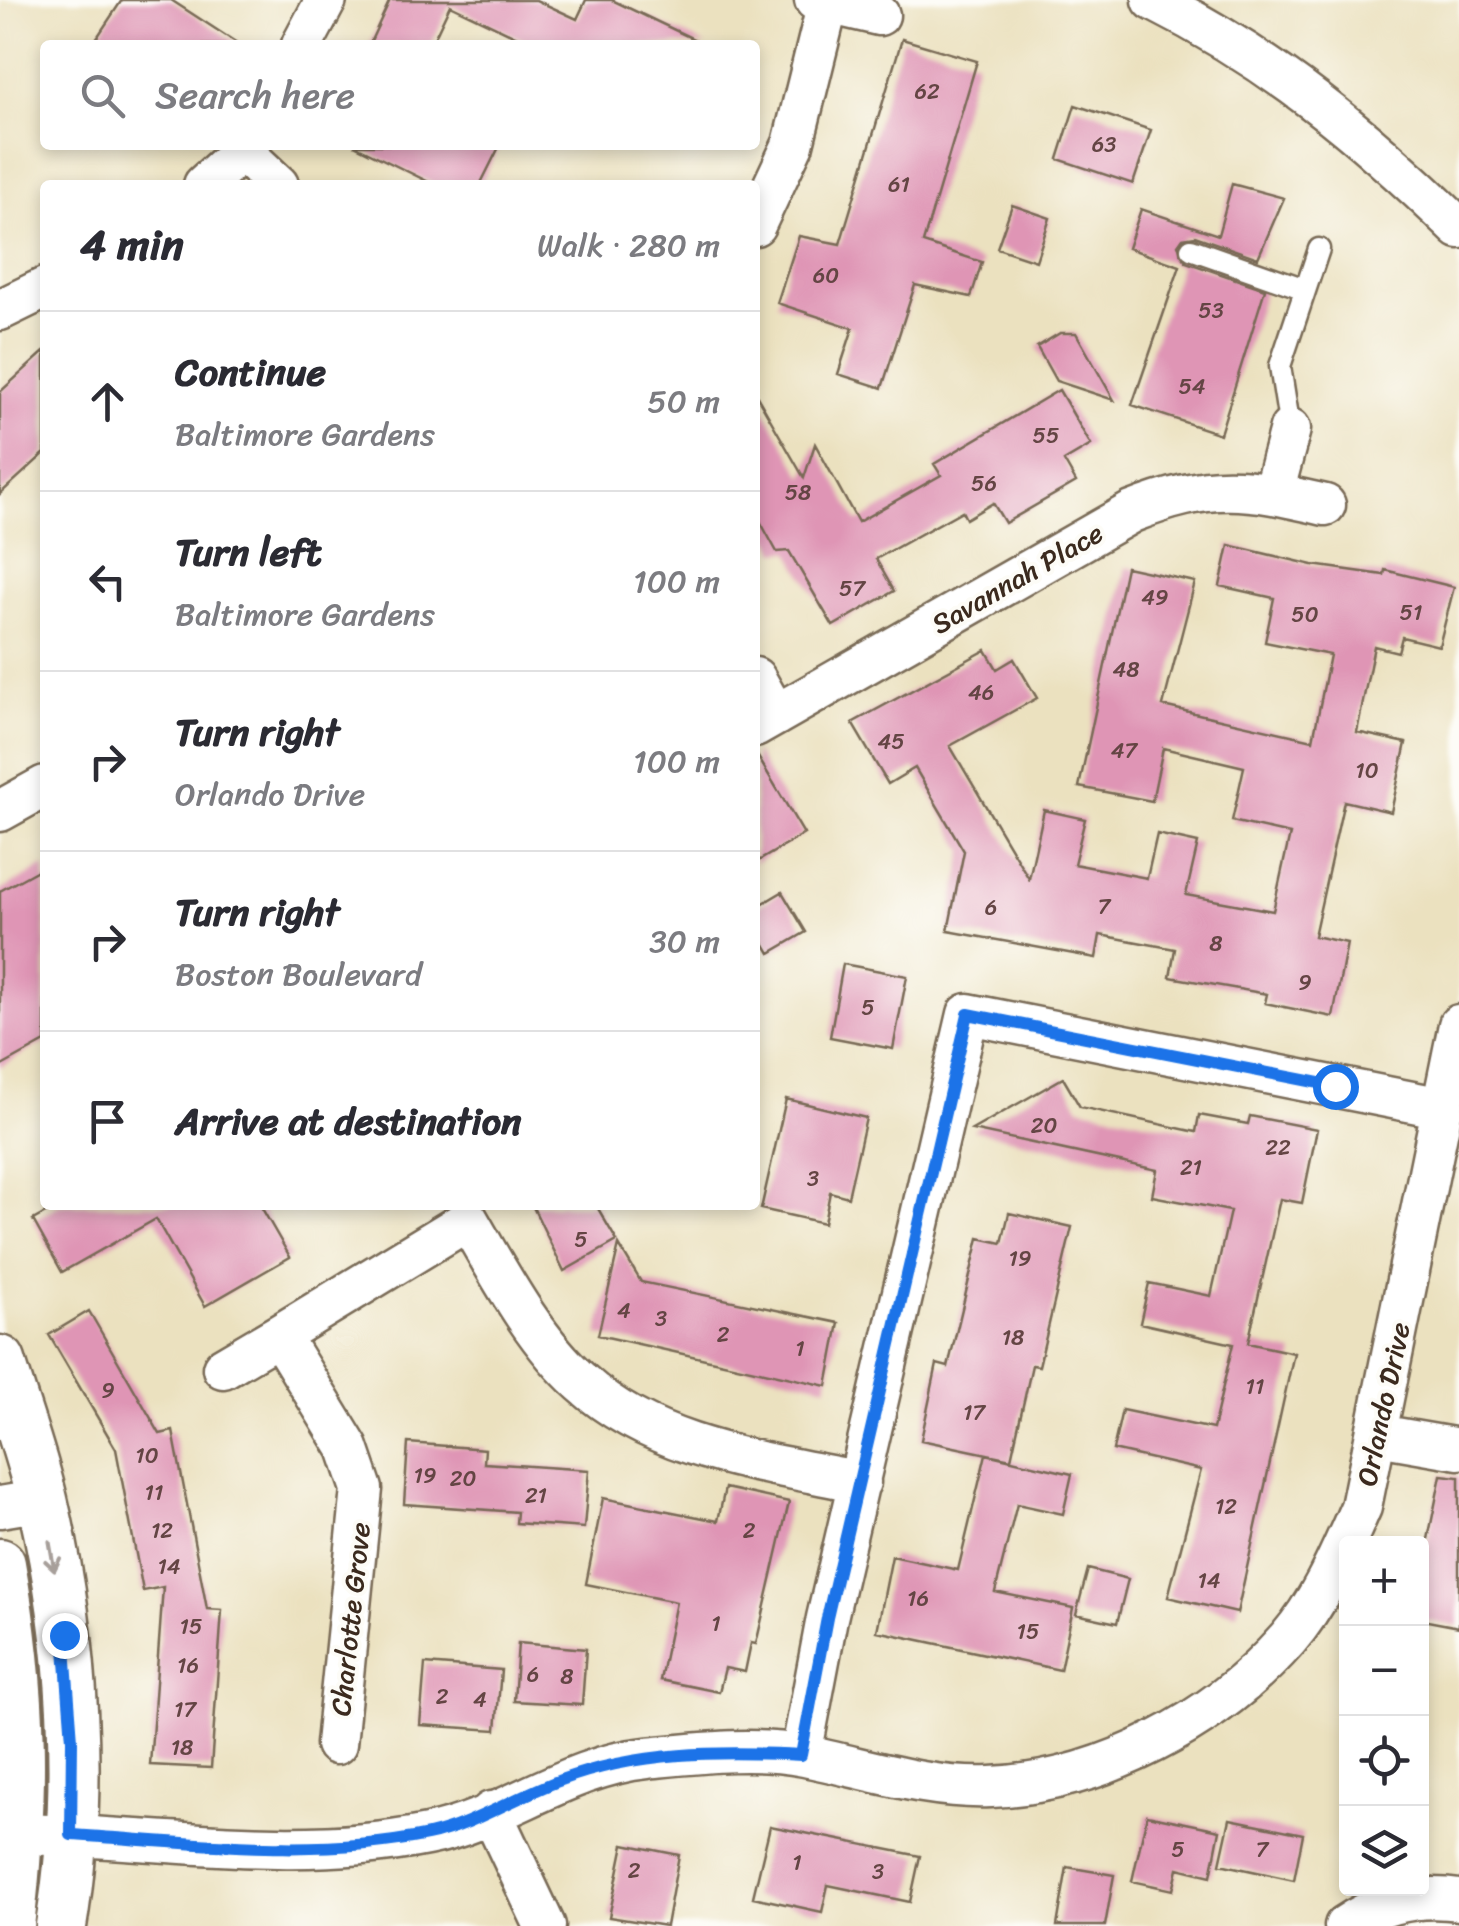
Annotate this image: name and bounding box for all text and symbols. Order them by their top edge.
search box [40,40,760,150]
text: Search here [155,62,355,129]
icon: search [75,68,130,123]
house number: 62 [914,72,940,111]
house number: 63 [1092,125,1116,164]
house number: 61 [888,165,910,204]
text: 4 min [80,208,184,282]
text: Walk · 280 m [537,217,720,274]
house number: 60 [813,256,839,295]
house number: 53 [1198,291,1224,330]
text: Continue [175,339,326,406]
house number: 54 [1178,367,1206,406]
text: 50 m [647,373,720,430]
icon: ahead [80,374,135,429]
text: Baltimore Gardens [175,406,435,463]
house number: 55 [1033,416,1059,455]
house number: 56 [971,464,997,503]
house number: 58 [785,473,811,512]
street label: Savannah Place [922,509,1113,648]
text: Turn left [175,519,321,586]
text: 100 m [633,553,720,610]
icon: left [80,554,135,609]
house number: 57 [839,569,866,608]
house number: 49 [1141,578,1169,617]
text: Baltimore Gardens [175,586,435,643]
house number: 51 [1400,593,1422,632]
house number: 50 [1291,595,1319,634]
house number: 48 [1112,650,1140,689]
house number: 46 [968,673,994,712]
text: Turn right [175,699,340,766]
house number: 45 [877,722,905,761]
house number: 47 [1111,731,1139,770]
text: 100 m [633,733,720,790]
icon: right [80,734,135,789]
house number: 10 [1355,751,1379,790]
text: Orlando Drive [175,766,365,823]
text: Turn right [175,879,340,946]
house number: 7 [1098,887,1112,926]
house number: 6 [985,888,997,927]
text: 30 m [649,913,720,970]
icon: right [80,914,135,969]
house number: 8 [1209,924,1223,963]
text: Boston Boulevard [175,946,422,1003]
house number: 9 [1298,963,1312,1002]
house number: 5 [861,988,875,1027]
route start [1313,1064,1359,1110]
text: Arrive at destination [175,1088,522,1155]
icon: arrive [80,1094,135,1149]
house number: 20 [1031,1106,1057,1145]
house number: 22 [1265,1128,1291,1167]
house number: 21 [1180,1148,1202,1187]
house number: 3 [807,1159,819,1198]
house number: 5 [574,1220,588,1259]
house number: 19 [1009,1239,1031,1278]
house number: 4 [617,1291,631,1330]
house number: 3 [655,1299,667,1338]
house number: 2 [717,1315,730,1354]
house number: 18 [1002,1318,1024,1357]
street label: Orlando Drive [1342,1318,1425,1491]
house number: 1 [795,1329,805,1368]
house number: 11 [1246,1367,1264,1406]
house number: 9 [101,1371,115,1410]
house number: 17 [963,1393,986,1432]
house number: 10 [135,1436,159,1475]
house number: 19 [414,1456,436,1495]
house number: 20 [450,1459,476,1498]
house number: 11 [145,1473,163,1512]
house number: 21 [525,1476,547,1515]
house number: 12 [1215,1487,1237,1526]
house number: 12 [151,1511,173,1550]
house number: 2 [743,1511,756,1550]
street label: Charlotte Grove [316,1520,385,1718]
map controls [1339,1536,1429,1896]
button: + [1339,1536,1429,1626]
one-way arrow [43,1540,62,1572]
house number: 14 [157,1547,181,1586]
house number: 14 [1197,1561,1221,1600]
house number: 16 [907,1579,929,1618]
house number: 1 [711,1604,721,1643]
house number: 15 [180,1607,202,1646]
house number: 15 [1017,1612,1039,1651]
route end [42,1613,88,1659]
button: − [1339,1626,1429,1716]
house number: 16 [177,1646,199,1685]
house number: 6 [527,1655,539,1694]
house number: 8 [560,1657,574,1696]
house number: 2 [436,1677,449,1716]
house number: 4 [473,1680,487,1719]
house number: 17 [174,1690,197,1729]
button: locate [1339,1716,1429,1806]
house number: 18 [171,1728,193,1767]
button: layers [1339,1806,1429,1896]
house number: 5 [1171,1830,1185,1869]
house number: 7 [1256,1830,1270,1869]
house number: 1 [792,1843,802,1882]
house number: 2 [628,1851,641,1890]
house number: 3 [872,1852,884,1891]

